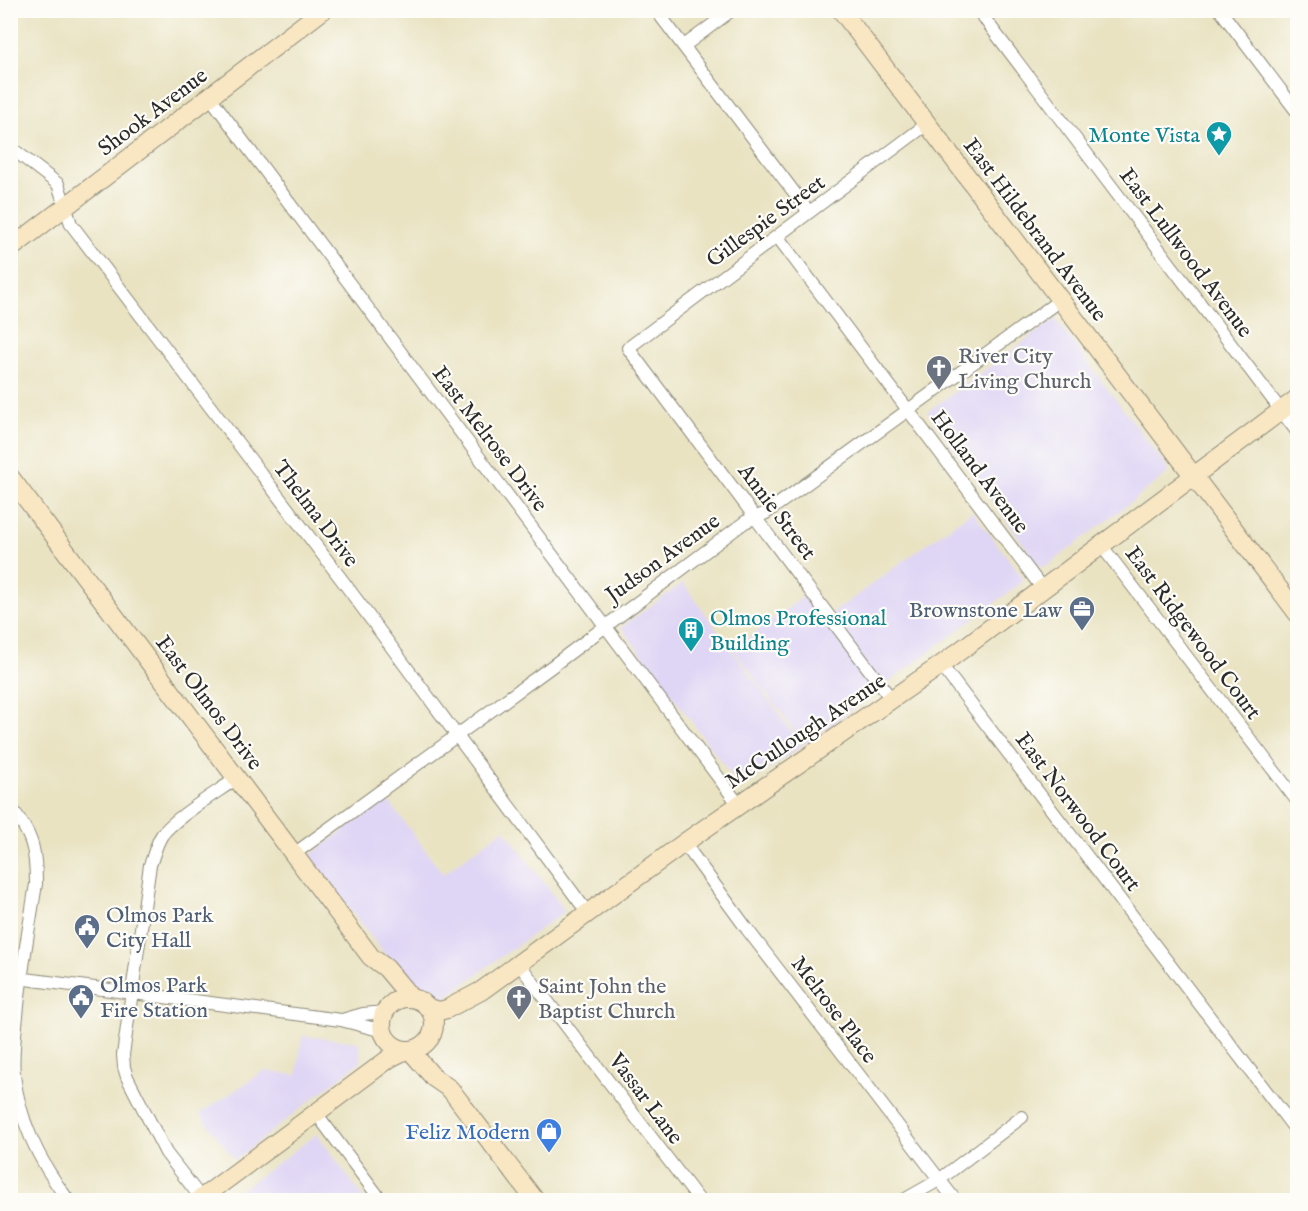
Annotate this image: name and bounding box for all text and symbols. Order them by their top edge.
street label: Shook Avenue [93,62,214,163]
place icon: Monte Vista [1204,119,1234,157]
place label: Monte Vista [1089,122,1200,150]
street label: East Hildebrand Avenue [956,133,1112,327]
street label: East Lullwood Avenue [1112,163,1258,344]
street label: Gillespie Street [701,169,832,274]
place label: River City Living Church [958,343,1092,396]
church icon: River City Living Church [924,353,954,391]
street label: East Melrose Drive [425,361,553,518]
street label: Holland Avenue [924,405,1035,539]
street label: Thelma Drive [266,455,365,573]
street label: Annie Street [730,458,822,566]
street label: Judson Avenue [598,508,726,611]
street label: East Ridgewood Court [1118,541,1267,726]
office icon: Brownstone Law [1067,594,1097,632]
place label: Brownstone Law [909,597,1063,625]
place label: Olmos Professional Building [710,605,886,658]
building icon: Olmos Professional Building [676,615,706,653]
street label: East Olmos Drive [149,630,268,776]
street label: McCullough Avenue [720,668,892,796]
street label: East Norwood Court [1008,727,1147,898]
place label: Olmos Park City Hall [106,902,214,955]
public building icon: Olmos Park City Hall [72,912,102,950]
street label: Melrose Place [784,951,883,1069]
place label: Olmos Park Fire Station [100,972,208,1025]
place label: Saint John the Baptist Church [538,973,676,1026]
public building icon: Olmos Park Fire Station [66,982,96,1020]
church icon: Saint John the Baptist Church [504,983,534,1021]
street label: Vassar Lane [601,1047,689,1150]
shop icon: Feliz Modern [534,1116,564,1154]
place label: Feliz Modern [405,1119,530,1147]

